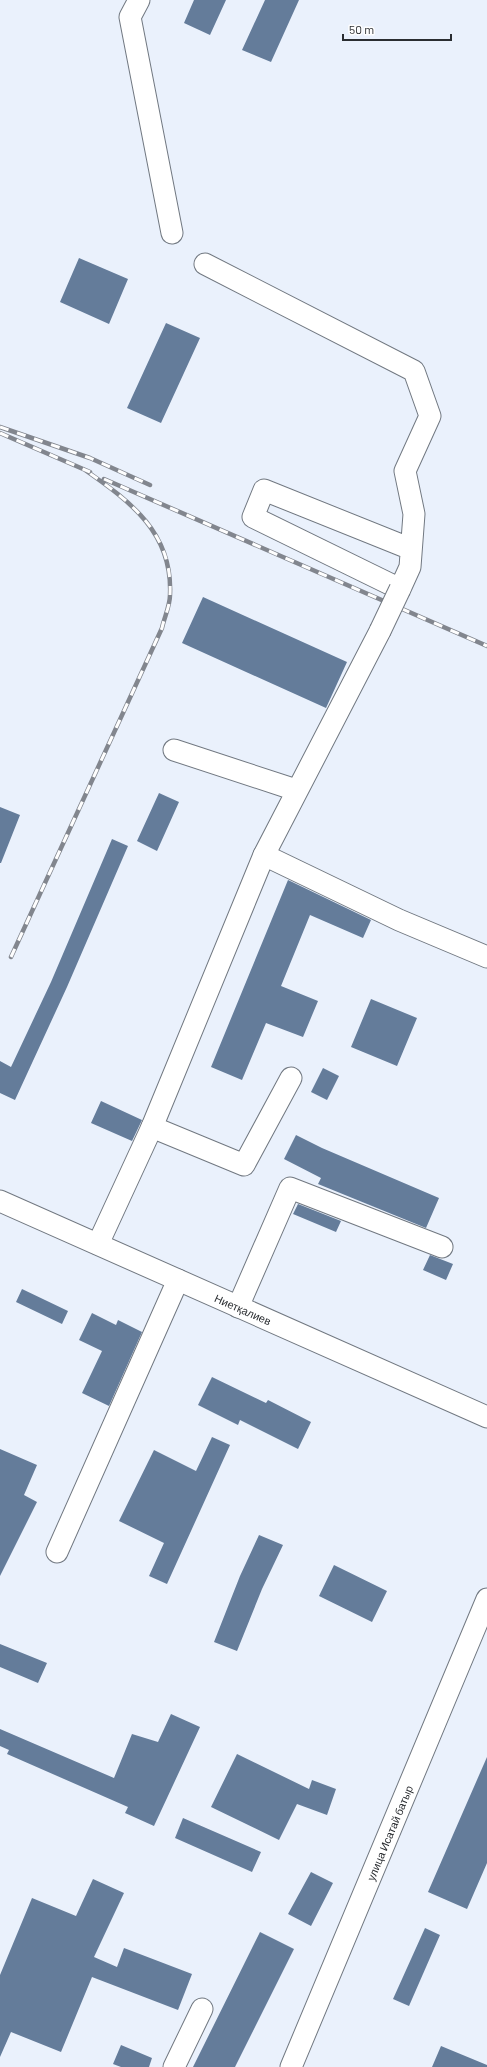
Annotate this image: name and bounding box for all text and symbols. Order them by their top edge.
scale bar [343,16,451,42]
text: 50 m [349,22,374,36]
street label: Ниетқалиев [213,1291,274,1327]
street label: улица Исатай батыр [363,1783,415,1882]

